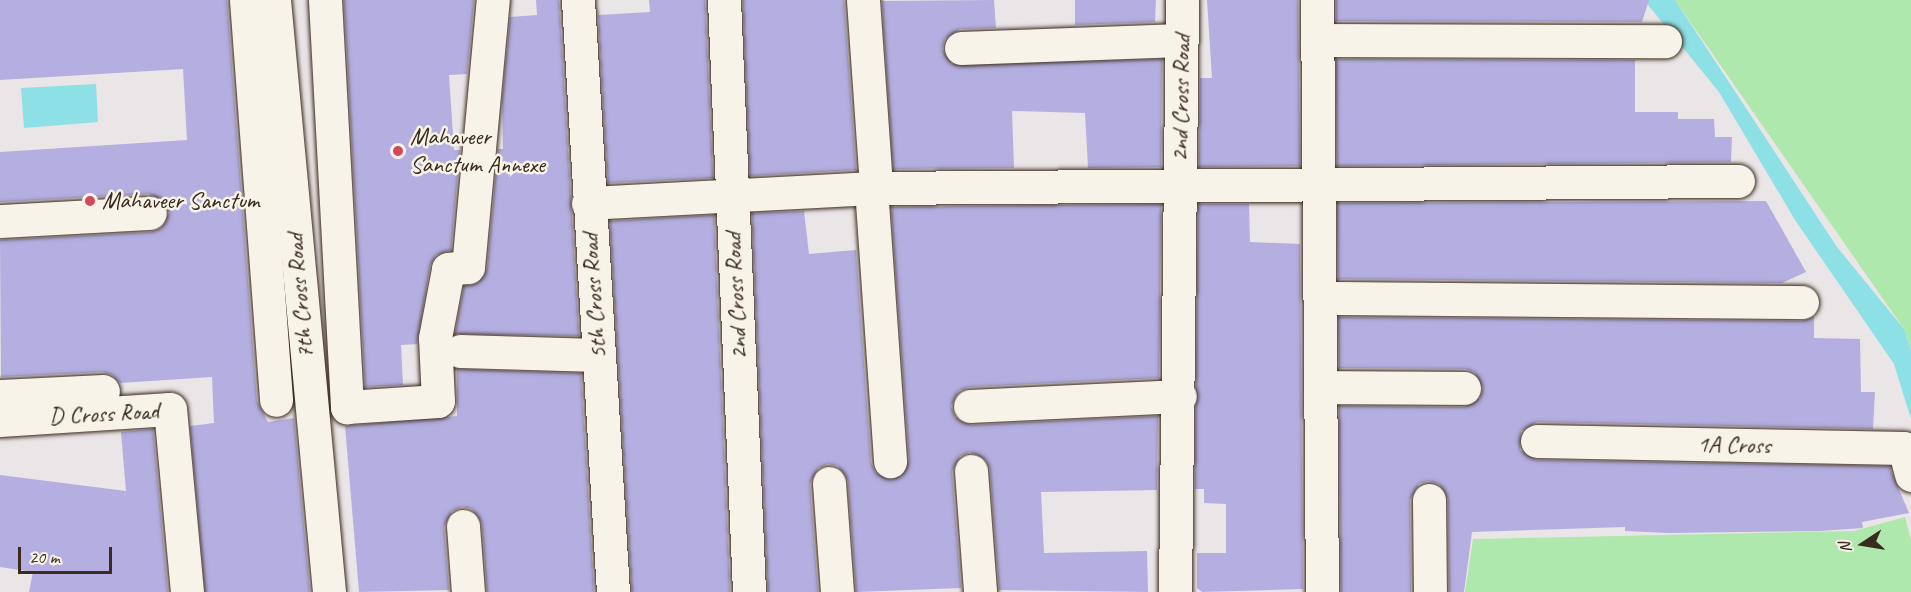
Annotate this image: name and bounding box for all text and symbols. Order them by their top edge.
street label: 2nd Cross Road [1165,34,1197,162]
place label: Mahaveer Sanctum Annexe [410,123,544,179]
marker: Mahaveer Sanctum Annexe [391,144,405,158]
place label: Mahaveer Sanctum [102,187,260,215]
marker: Mahaveer Sanctum [83,194,97,208]
street label: 7th Cross Road [280,232,320,360]
street label: 5th Cross Road [575,232,613,360]
street label: 2nd Cross Road [718,232,754,360]
street label: D Cross Road [48,397,160,431]
street label: 1A Cross [1697,430,1771,460]
north arrow [1833,514,1893,574]
scale bar [21,535,116,573]
text: N [1835,541,1856,555]
text: 20 m [29,546,60,568]

